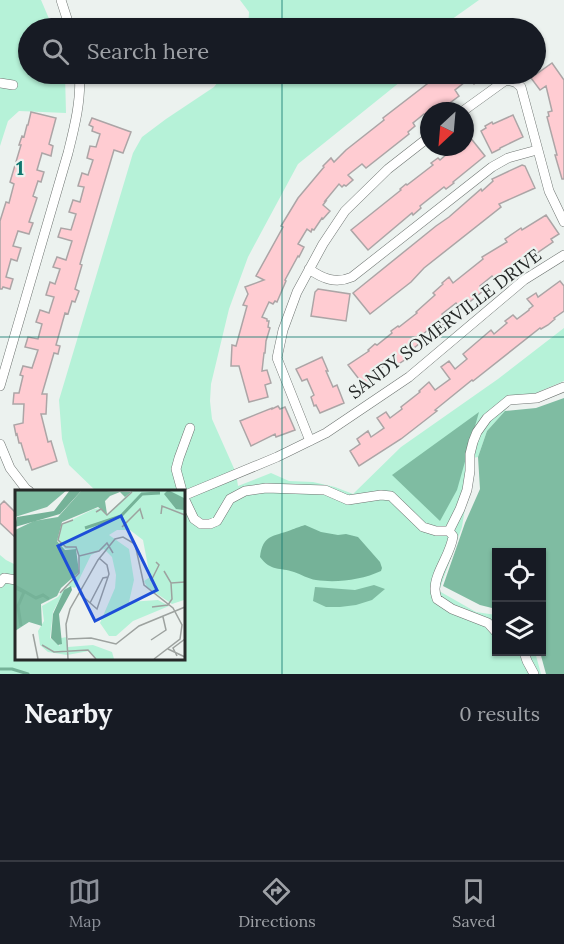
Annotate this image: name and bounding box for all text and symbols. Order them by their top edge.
search box [18,18,546,84]
icon: search [39,35,72,68]
text: Search here [87,37,209,65]
north arrow [420,102,474,156]
text: 1 [16,155,24,180]
street label: SANDY SOMERVILLE DRIVE [344,243,546,404]
inset map [15,490,184,659]
map controls [492,548,546,656]
button: locate [492,548,546,602]
button: layers [492,602,546,656]
text: Nearby [24,697,112,730]
text: 0 results [459,701,540,726]
tab: Map [68,875,101,931]
tab: Directions [238,875,316,931]
tab: Saved [452,875,496,931]

